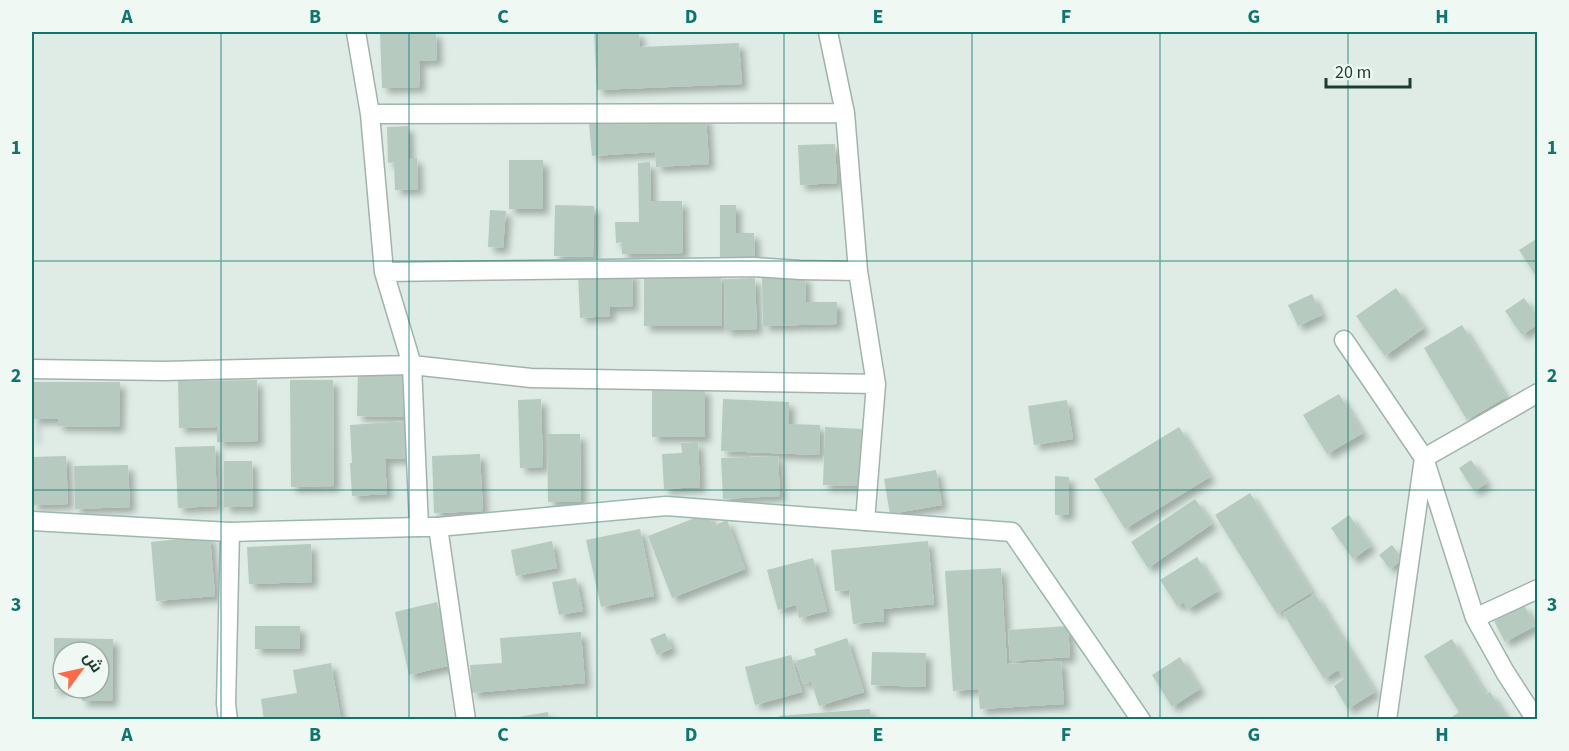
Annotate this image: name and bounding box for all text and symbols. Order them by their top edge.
text: A [120,3,133,31]
text: B [309,3,321,31]
text: C [497,3,509,31]
text: D [685,3,697,31]
text: E [873,3,883,31]
text: F [1061,3,1071,31]
text: G [1248,3,1260,31]
text: H [1435,3,1449,31]
scale bar [1326,51,1410,89]
text: 20 m [1335,60,1371,85]
text: 1 [11,134,21,162]
text: 1 [1547,134,1557,162]
text: 2 [11,362,21,390]
text: 2 [1547,362,1557,390]
text: 3 [11,591,21,619]
text: 3 [1547,591,1557,619]
north arrow [51,640,111,700]
text: ش [78,648,108,677]
text: A [120,721,133,749]
text: B [309,721,321,749]
text: C [497,721,509,749]
text: D [685,721,697,749]
text: E [873,721,883,749]
text: F [1061,721,1071,749]
text: G [1248,721,1260,749]
text: H [1435,721,1449,749]

